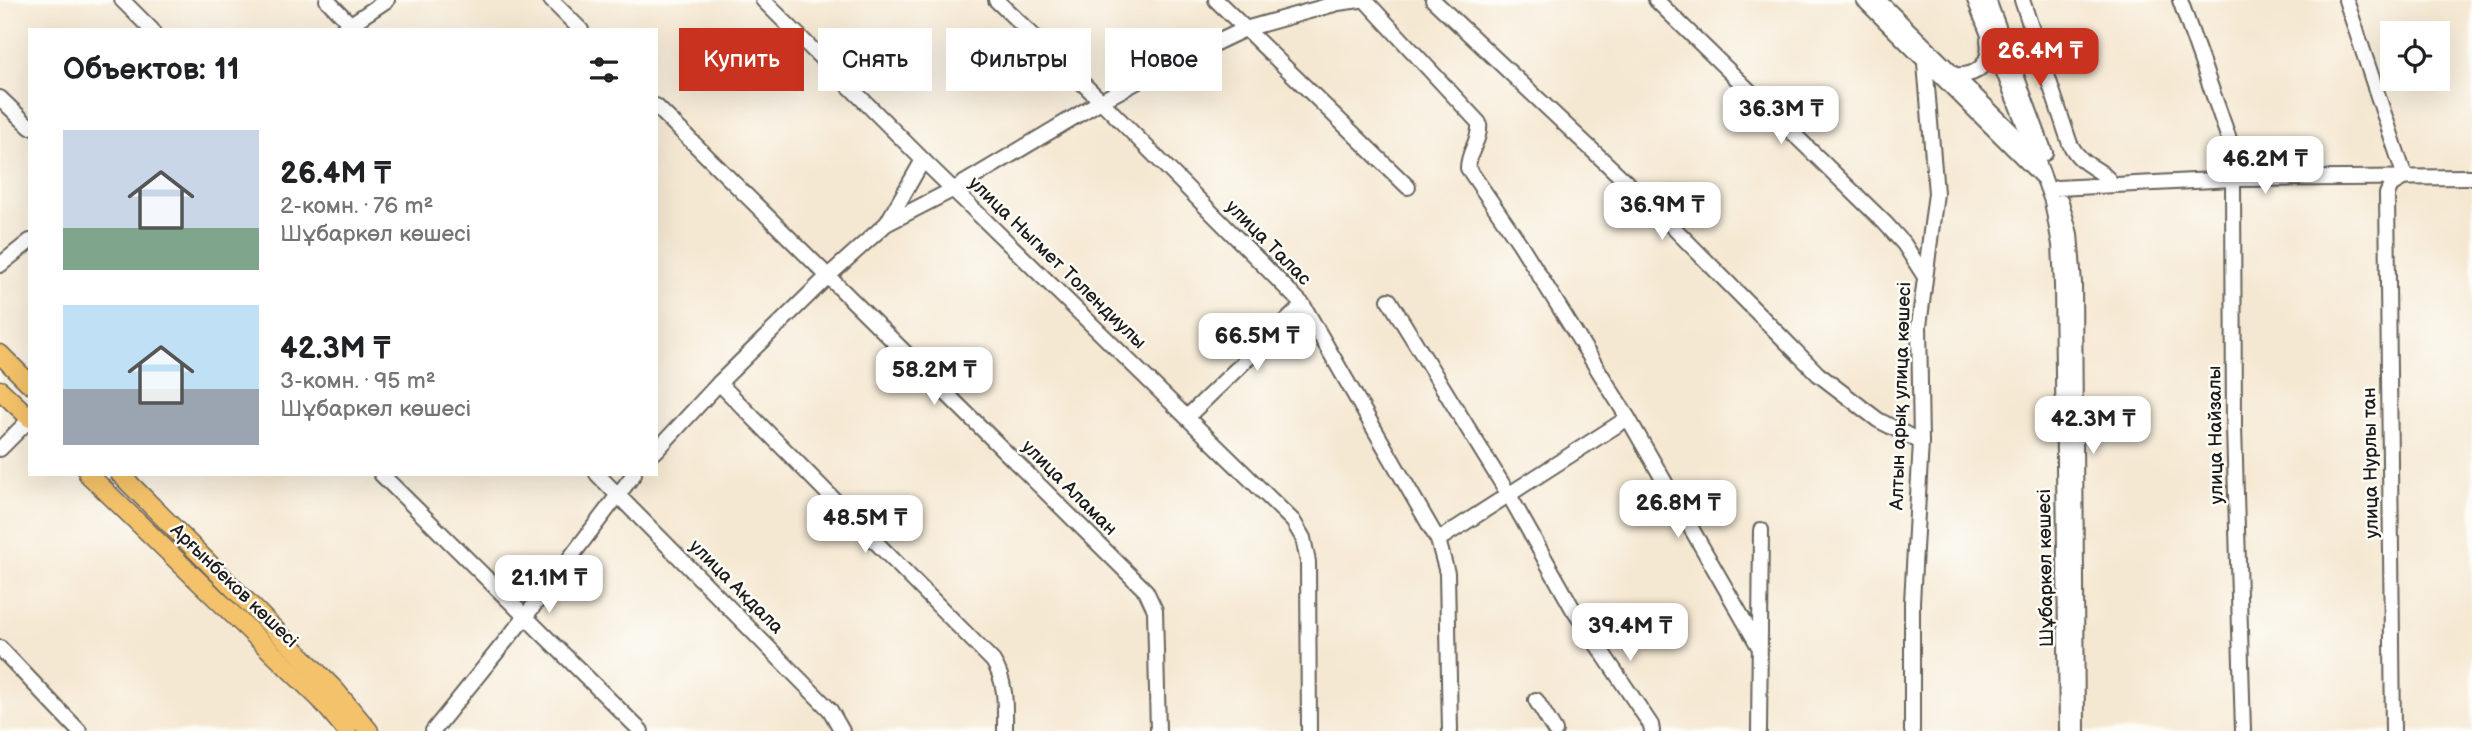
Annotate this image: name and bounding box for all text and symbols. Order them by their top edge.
map controls [2380,21,2450,91]
button: locate [2380,21,2450,91]
chip: Купить [679,28,804,91]
chip: Снять [818,28,932,91]
chip: Фильтры [946,28,1091,91]
chip: Новое [1105,28,1222,91]
pin: 26.4M ₸ [1975,28,2105,88]
text: 26.4M ₸ [1998,37,2082,65]
icon: filters [585,51,623,89]
text: Объектов: 11 [63,52,240,88]
pin: 36.3M ₸ [1716,86,1846,146]
text: 36.3M ₸ [1739,95,1823,123]
pin: 46.2M ₸ [2200,136,2330,196]
text: 46.2M ₸ [2223,145,2307,173]
text: 26.4M ₸ [280,156,391,192]
icon: home [119,158,203,242]
street label: улица Ныгмет Толендиулы [963,172,1151,354]
pin: 36.9M ₸ [1597,182,1727,242]
text: 36.9M ₸ [1620,191,1704,219]
text: 2-комн. · 76 m² [280,192,433,220]
street label: улица Талас [1221,196,1316,291]
text: Шұбаркөл көшесі [280,220,471,248]
street label: Алтын арық улица көшесі [1885,282,1916,511]
pin: 66.5M ₸ [1192,314,1322,373]
text: 66.5M ₸ [1215,322,1299,350]
text: 42.3M ₸ [280,331,390,367]
icon: home [119,333,203,417]
pin: 58.2M ₸ [869,348,999,407]
text: 58.2M ₸ [892,356,976,384]
street label: улица Найзалы [2203,365,2229,505]
text: 3-комн. · 95 m² [280,367,436,395]
street label: улица Нурлы тан [2358,387,2384,539]
text: Шұбаркөл көшесі [280,395,471,423]
pin: 42.3M ₸ [2028,396,2158,456]
text: 42.3M ₸ [2051,405,2135,433]
street label: улица Аламан [1016,435,1122,541]
pin: 26.8M ₸ [1613,480,1743,540]
text: 26.8M ₸ [1635,489,1721,517]
street label: Шұбаркөл көшесі [2033,489,2059,647]
pin: 48.5M ₸ [800,496,930,555]
text: 48.5M ₸ [823,504,907,532]
street label: Арғынбеков көшесі [165,518,303,653]
street label: улица Акдала [684,535,788,639]
pin: 21.1M ₸ [484,556,614,615]
text: 21.1M ₸ [511,564,587,592]
pin: 39.4M ₸ [1565,604,1695,663]
text: 39.4M ₸ [1588,612,1672,640]

